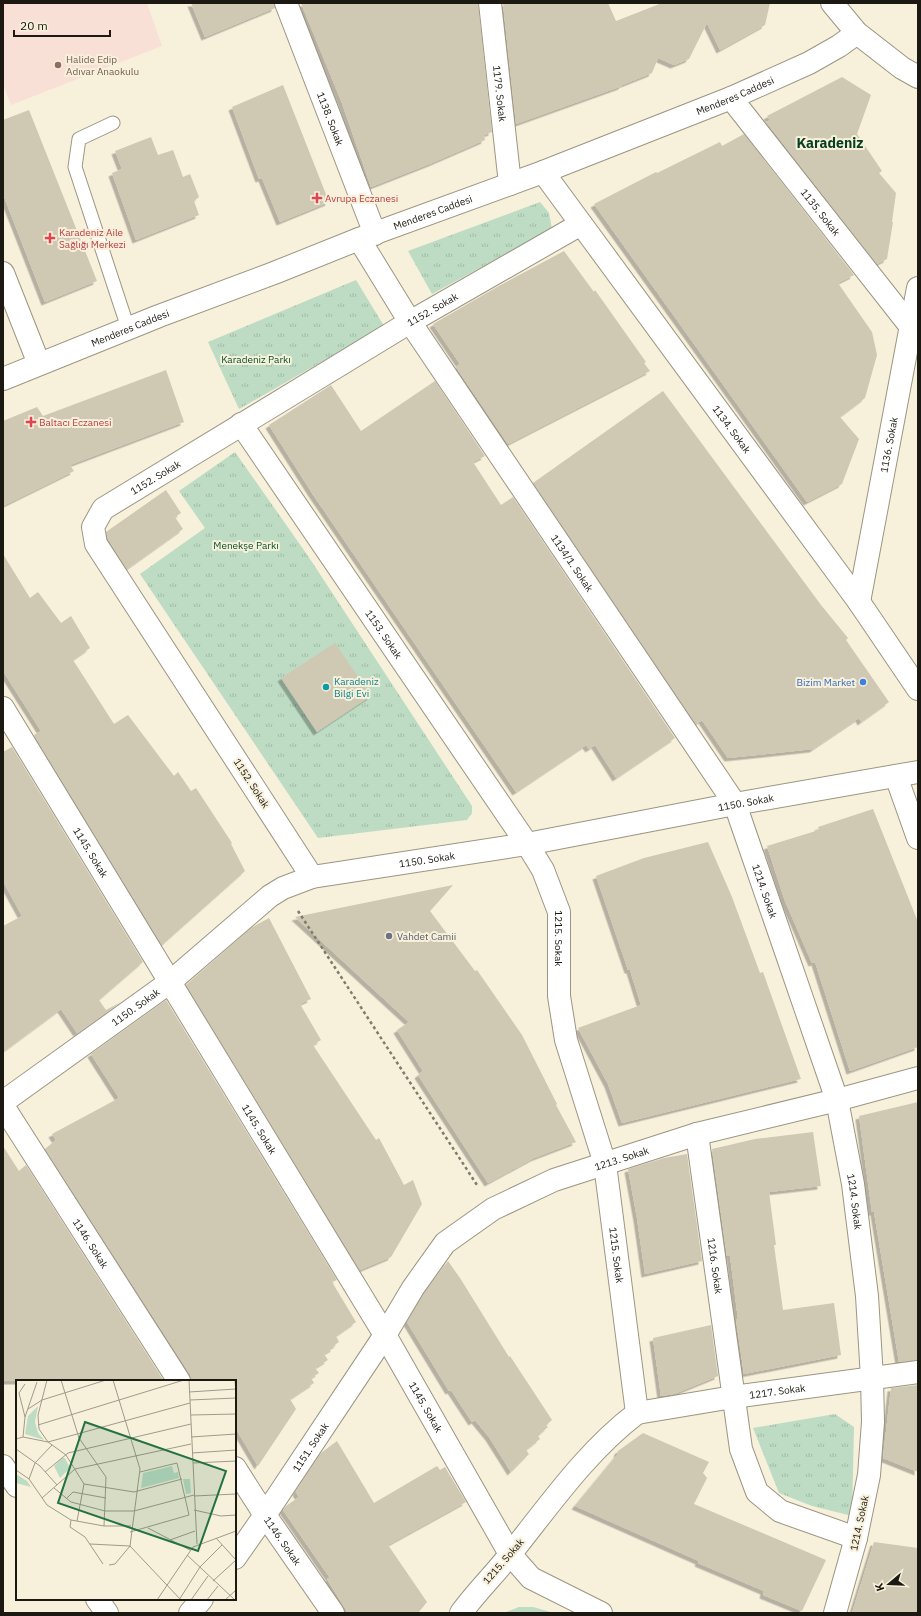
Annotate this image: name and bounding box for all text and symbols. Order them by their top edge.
scale bar [14,12,110,38]
text: 20 m [20,18,48,33]
place label: Halide Edip Adıvar Anaokulu [66,53,139,78]
marker: Halide Edip Adıvar Anaokulu [53,60,63,70]
street label: 1179. Sokak [490,65,509,123]
street label: Menderes Caddesi [694,74,776,118]
street label: 1138. Sokak [314,90,347,148]
district label: Karadeniz [797,134,863,152]
street label: 1135. Sokak [798,186,843,239]
place label: Avrupa Eczanesi [325,192,398,205]
street label: Menderes Caddesi [392,192,474,233]
marker: Avrupa Eczanesi [312,193,322,203]
place label: Karadeniz Aile Sağlığı Merkezi [59,226,126,251]
marker: Karadeniz Aile Sağlığı Merkezi [44,232,56,244]
street label: 1152. Sokak [405,290,461,329]
street label: Menderes Caddesi [89,307,171,350]
park label: Karadeniz Parkı [221,353,291,366]
street label: 1134. Sokak [710,403,754,456]
street label: 1136. Sokak [877,415,901,474]
place label: Baltacı Eczanesi [39,416,112,429]
marker: Baltacı Eczanesi [26,417,36,427]
street label: 1152. Sokak [128,457,184,498]
street label: 1134/1. Sokak [548,532,596,595]
park label: Menekşe Parkı [213,539,279,552]
street label: 1153. Sokak [362,607,405,662]
place label: Karadeniz Bilgi Evi [334,675,379,700]
place label: Bizim Market [797,676,855,689]
marker: Bizim Market [858,677,868,687]
marker: Karadeniz Bilgi Evi [321,682,331,692]
street label: 1152. Sokak [231,756,273,811]
street label: 1150. Sokak [717,791,775,814]
street label: 1145. Sokak [70,825,111,881]
street label: 1150. Sokak [398,849,456,871]
street label: 1214. Sokak [749,863,780,921]
street label: 1215. Sokak [552,910,565,967]
place label: Vahdet Camii [397,930,456,943]
marker: Vahdet Camii [384,931,394,941]
street label: 1150. Sokak [109,985,163,1029]
street label: 1145. Sokak [239,1102,280,1157]
street label: 1213. Sokak [593,1144,651,1174]
street label: 1214. Sokak [844,1173,865,1231]
street label: 1146. Sokak [70,1216,112,1271]
street label: 1215. Sokak [606,1226,626,1285]
street label: 1216. Sokak [705,1237,725,1295]
street label: 1145. Sokak [406,1379,446,1435]
inset map [16,1380,236,1600]
street label: 1217. Sokak [749,1381,807,1402]
street label: 1151. Sokak [290,1420,332,1474]
street label: 1214. Sokak [847,1493,872,1552]
street label: 1146. Sokak [261,1514,304,1568]
street label: 1215. Sokak [480,1535,527,1587]
north arrow [869,1564,909,1604]
text: K [872,1581,887,1593]

